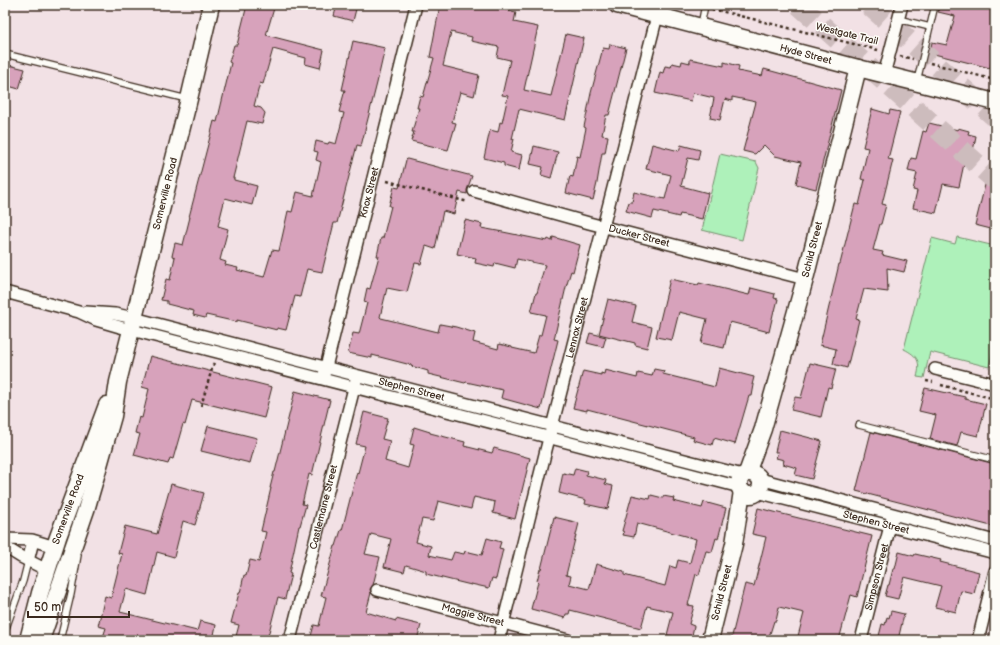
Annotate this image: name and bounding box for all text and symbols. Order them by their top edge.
street label: Westgate Trail [815,20,879,48]
street label: Hyde Street [778,42,833,67]
street label: Somerville Road [150,156,180,231]
street label: Knox Street [357,166,381,219]
street label: Schild Street [800,220,825,279]
street label: Ducker Street [607,222,671,250]
street label: Lennox Street [564,296,591,360]
street label: Stephen Street [377,375,446,404]
street label: Castlemaine Street [307,464,340,551]
street label: Somerville Road [50,472,87,546]
street label: Stephen Street [842,508,910,537]
street label: Simpson Street [863,542,891,612]
street label: Schild Street [709,563,735,622]
scale bar [28,593,129,619]
text: 50 m [34,600,61,615]
street label: Maggie Street [440,601,505,629]

